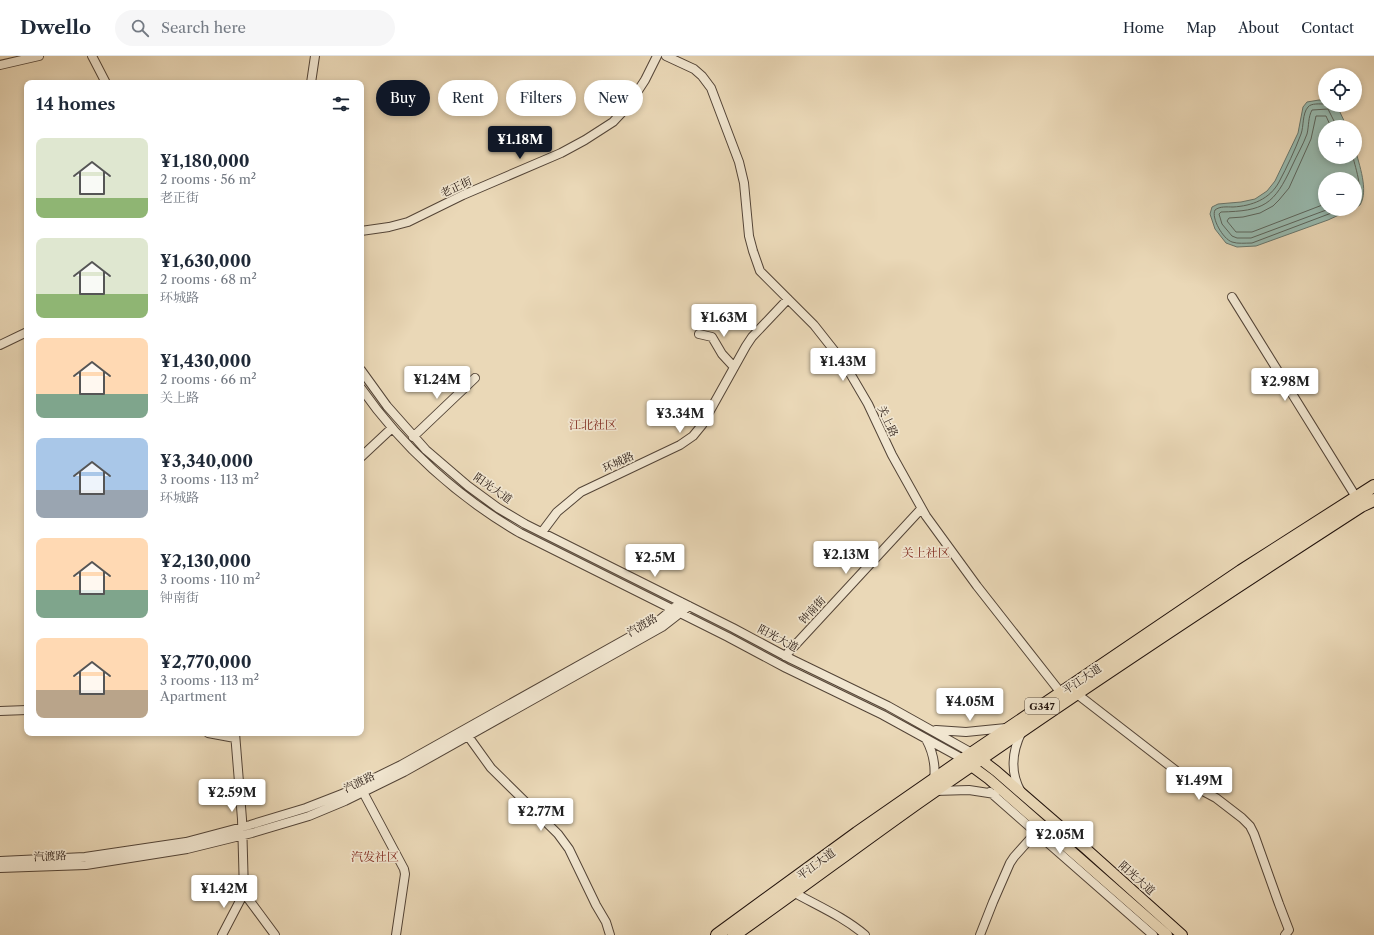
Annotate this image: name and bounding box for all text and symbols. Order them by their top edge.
search box [115,10,395,46]
text: Dwello [20,16,91,39]
icon: search [129,17,151,39]
text: Search here [161,18,246,37]
text: Home [1123,19,1164,37]
text: Map [1186,19,1216,37]
text: About [1238,19,1279,37]
text: Contact [1301,19,1354,37]
map controls [1318,68,1362,216]
button: locate [1318,68,1362,112]
chip: Buy [376,80,430,116]
chip: Rent [438,80,498,116]
chip: Filters [506,80,576,116]
chip: New [584,80,643,116]
icon: filters [330,93,352,115]
text: 14 homes [36,94,115,114]
button: + [1318,120,1362,164]
pin: ¥1.18M [487,126,553,160]
text: ¥1.18M [497,131,543,147]
text: ¥1,180,000 [160,151,250,171]
icon: home [68,154,116,202]
text: 2 rooms · 56 m² [160,171,256,187]
button: − [1318,172,1362,216]
street label: 老正街 [438,174,474,200]
text: 老正街 [160,189,199,205]
text: ¥1,630,000 [160,251,251,271]
icon: home [68,254,116,302]
text: 2 rooms · 68 m² [160,271,257,287]
text: 环城路 [160,289,199,305]
pin: ¥1.63M [691,304,757,338]
text: ¥1.63M [700,309,748,325]
pin: ¥1.43M [810,348,876,382]
text: ¥1,430,000 [160,351,251,371]
text: ¥1.43M [819,353,867,369]
icon: home [68,354,116,402]
pin: ¥1.24M [404,366,470,400]
pin: ¥2.98M [1252,368,1318,402]
text: 2 rooms · 66 m² [160,371,257,387]
text: ¥1.24M [413,371,461,387]
text: ¥2.98M [1260,373,1310,389]
text: 关上路 [160,389,199,405]
pin: ¥3.34M [647,400,713,434]
street label: 关上路 [875,403,901,439]
text: ¥3.34M [656,405,704,421]
district label: 江北社区 [569,417,617,432]
street label: 环城路 [600,449,636,475]
text: ¥3,340,000 [160,451,253,471]
icon: home [68,454,116,502]
street label: 阳光大道 [471,470,515,506]
text: 3 rooms · 113 m² [160,471,259,487]
text: 环城路 [160,489,199,505]
pin: ¥2.13M [813,541,879,575]
pin: ¥2.5M [627,544,683,578]
district label: 关上社区 [902,545,950,560]
text: ¥2.13M [822,546,870,562]
text: ¥2.5M [634,549,676,565]
text: ¥2,130,000 [160,551,251,571]
icon: home [68,554,116,602]
text: 3 rooms · 110 m² [160,571,260,587]
text: 钟南街 [160,589,199,605]
street label: 钟南街 [796,593,828,627]
street label: 汽渡路 [624,611,660,639]
street label: 阳光大道 [755,621,801,655]
text: ¥2,770,000 [160,652,251,672]
icon: home [68,654,116,702]
street label: 平江大道 [1060,661,1104,697]
text: 3 rooms · 113 m² [160,672,259,688]
text: Apartment [160,688,227,704]
pin: ¥4.05M [937,688,1003,722]
text: ¥4.05M [945,693,995,709]
road number: G347 [1025,698,1059,714]
pin: ¥1.49M [1166,767,1232,801]
street label: 汽渡路 [341,768,377,796]
text: ¥1.49M [1175,772,1223,788]
pin: ¥2.59M [199,779,265,813]
text: ¥2.59M [208,784,256,800]
pin: ¥2.77M [508,798,574,832]
text: ¥2.77M [517,803,565,819]
pin: ¥2.05M [1027,821,1093,855]
text: ¥2.05M [1035,826,1085,842]
street label: 平江大道 [794,845,838,883]
street label: 汽渡路 [33,848,67,864]
district label: 汽发社区 [351,849,399,864]
street label: 阳光大道 [1116,858,1158,898]
pin: ¥1.42M [191,875,257,909]
text: ¥1.42M [200,880,248,896]

